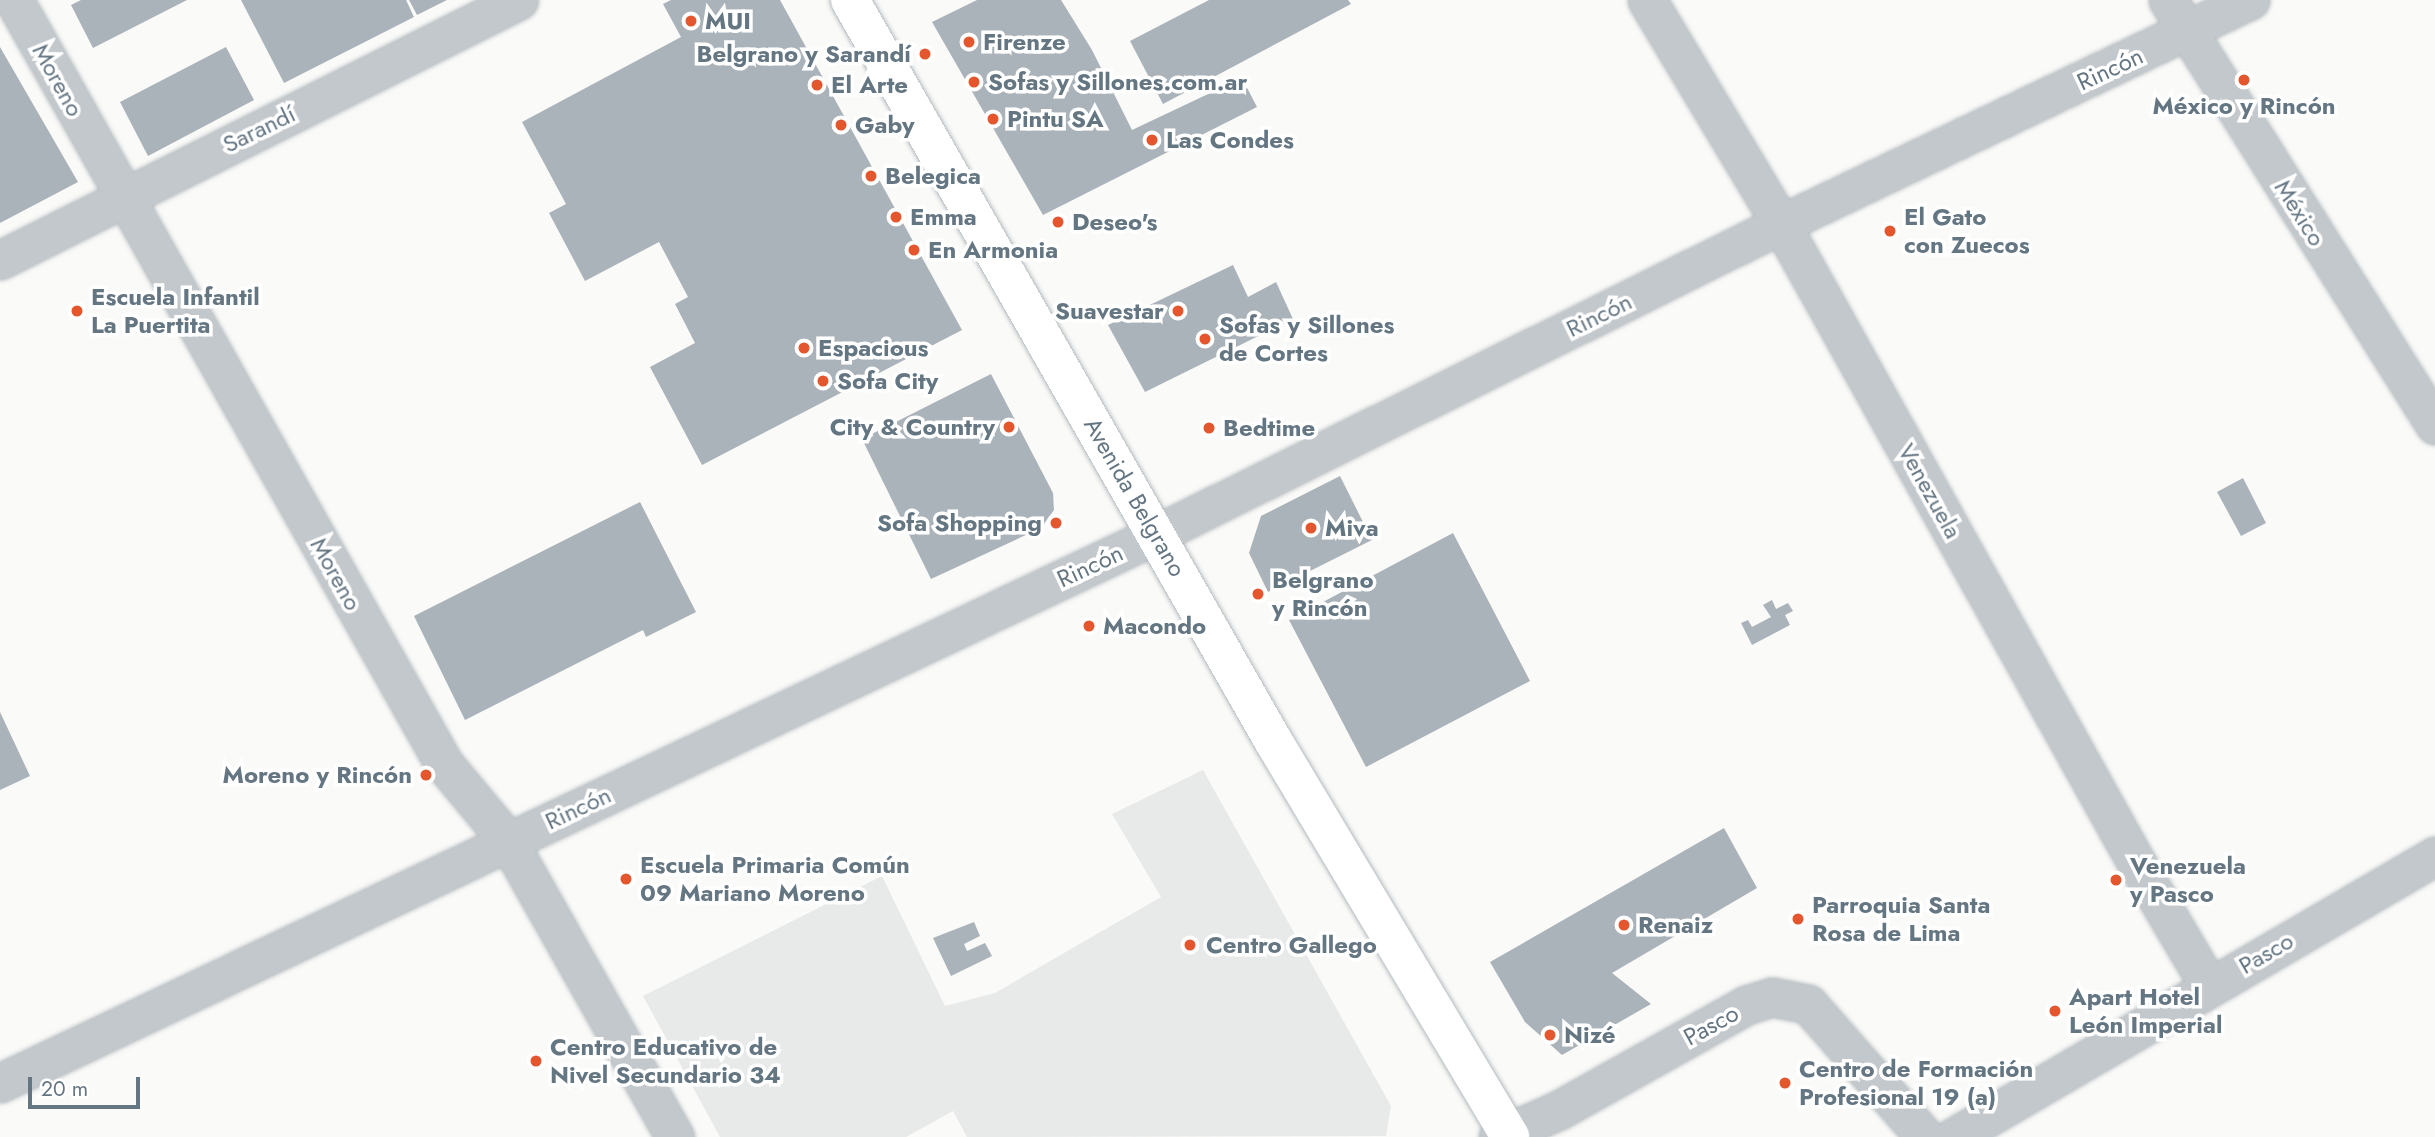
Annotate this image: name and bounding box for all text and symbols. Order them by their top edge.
place label: MUI [705,7,751,35]
marker: MUI [683,13,699,29]
place label: Firenze [983,28,1066,56]
marker: Firenze [961,34,977,50]
street label: Moreno [26,39,90,121]
place label: Belgrano y Sarandí [697,40,911,68]
street label: Rincón [2072,41,2148,97]
marker: Belgrano y Sarandí [917,46,933,62]
place label: Sofas y Sillones.com.ar [988,68,1247,96]
place label: El Arte [831,71,908,99]
marker: México y Rincón [2236,72,2252,88]
marker: Sofas y Sillones.com.ar [966,74,982,90]
marker: El Arte [809,77,825,93]
place label: México y Rincón [2152,92,2336,120]
street label: Sarandí [218,99,300,159]
place label: Pintu SA [1007,105,1104,133]
place label: Gaby [855,111,914,139]
marker: Pintu SA [985,111,1001,127]
marker: Gaby [833,117,849,133]
place label: Las Condes [1166,126,1294,154]
marker: Las Condes [1144,132,1160,148]
place label: Belegica [885,162,981,190]
marker: Belegica [863,168,879,184]
street label: México [2269,175,2331,251]
place label: Emma [910,203,977,231]
place label: El Gato con Zuecos [1904,203,2030,259]
place label: Deseo's [1072,208,1157,236]
marker: Emma [888,209,904,225]
marker: Deseo's [1050,214,1066,230]
marker: El Gato con Zuecos [1882,223,1898,239]
place label: En Armonia [928,236,1058,264]
marker: En Armonia [906,242,922,258]
place label: Escuela Infantil La Puertita [91,283,260,339]
street label: Rincón [1561,287,1637,343]
place label: Suavestar [1055,297,1164,325]
marker: Escuela Infantil La Puertita [69,303,85,319]
marker: Suavestar [1170,303,1186,319]
place label: Sofas y Sillones de Cortes [1219,311,1394,367]
marker: Sofas y Sillones de Cortes [1197,331,1213,347]
place label: Espacious [818,334,929,362]
marker: Espacious [796,340,812,356]
place label: Sofa City [837,367,938,395]
marker: Sofa City [815,373,831,389]
street label: Avenida Belgrano [1078,412,1192,582]
place label: City & Country [830,413,995,441]
place label: Bedtime [1223,414,1315,442]
marker: City & Country [1001,419,1017,435]
marker: Bedtime [1201,420,1217,436]
street label: Venezuela [1892,439,1968,543]
place label: Sofa Shopping [877,509,1042,537]
place label: Miva [1325,514,1379,542]
marker: Sofa Shopping [1048,515,1064,531]
marker: Miva [1303,520,1319,536]
street label: Moreno [304,533,368,615]
street label: Rincón [1052,538,1128,594]
place label: Belgrano y Rincón [1272,566,1374,622]
marker: Belgrano y Rincón [1250,586,1266,602]
place label: Macondo [1103,612,1206,640]
marker: Macondo [1081,618,1097,634]
place label: Moreno y Rincón [223,761,412,789]
marker: Moreno y Rincón [418,767,434,783]
street label: Rincón [540,780,616,836]
place label: Escuela Primaria Común 09 Mariano Moreno [640,851,910,907]
place label: Venezuela y Pasco [2130,852,2246,908]
marker: Escuela Primaria Común 09 Mariano Moreno [618,871,634,887]
marker: Venezuela y Pasco [2108,872,2124,888]
place label: Parroquia Santa Rosa de Lima [1812,891,1990,947]
place label: Renaiz [1638,911,1713,939]
marker: Parroquia Santa Rosa de Lima [1790,911,1806,927]
marker: Renaiz [1616,917,1632,933]
street label: Pasco [2234,926,2298,980]
place label: Centro Gallego [1206,931,1377,959]
marker: Centro Gallego [1180,935,1200,955]
place label: Apart Hotel León Imperial [2069,983,2222,1039]
street label: Pasco [1679,998,1743,1052]
marker: Apart Hotel León Imperial [2047,1003,2063,1019]
place label: Nizé [1564,1021,1616,1049]
marker: Nizé [1542,1027,1558,1043]
place label: Centro Educativo de Nivel Secundario 34 [550,1033,781,1089]
marker: Centro Educativo de Nivel Secundario 34 [528,1053,544,1069]
place label: Centro de Formación Profesional 19 (a) [1799,1055,2033,1111]
scale bar [32,1064,144,1108]
text: 20 m [41,1074,88,1104]
marker: Centro de Formación Profesional 19 (a) [1777,1075,1793,1091]

